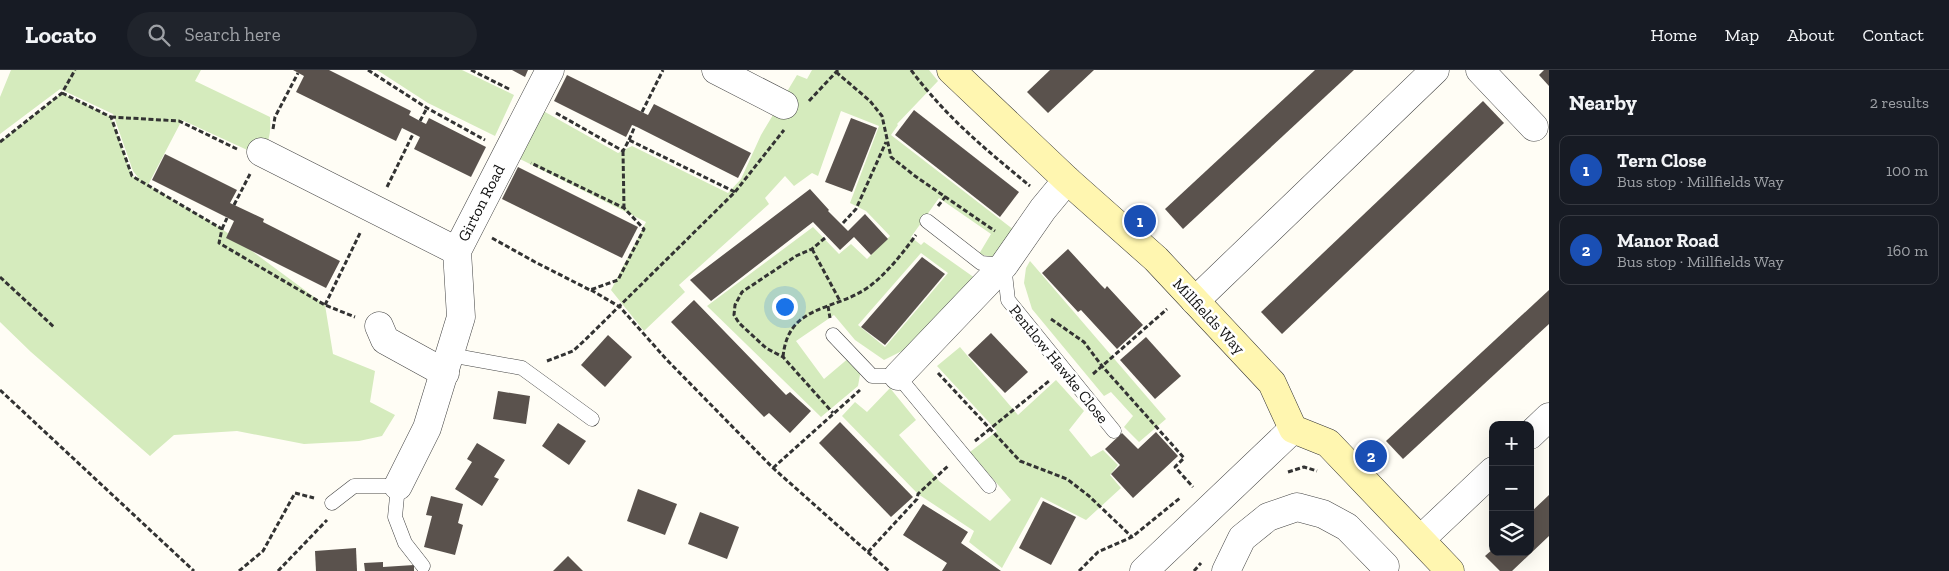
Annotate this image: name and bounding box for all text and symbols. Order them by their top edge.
search box [127,12,477,57]
text: Locato [25,20,97,49]
icon: search [145,21,173,49]
text: Search here [185,23,281,46]
text: Home [1650,24,1697,46]
text: Map [1725,24,1759,46]
text: About [1787,24,1834,46]
text: Contact [1862,24,1924,46]
text: Nearby [1569,90,1637,115]
text: 2 results [1870,93,1929,112]
text: Tern Close [1617,149,1706,172]
street label: Girton Road [454,161,509,245]
text: 1 [1583,161,1589,180]
text: 100 m [1886,161,1928,180]
text: Bus stop · Millfields Way [1617,172,1784,191]
pin: 1 [1124,202,1156,240]
text: Manor Road [1617,229,1719,252]
text: 2 [1582,241,1590,260]
text: 160 m [1887,241,1928,260]
text: Bus stop · Millfields Way [1617,252,1784,271]
street label: Millfields Way [1169,274,1249,358]
your location [772,294,798,320]
street label: Pentlow Hawke Close [1005,301,1113,427]
map controls [1489,421,1534,556]
button: + [1489,421,1534,466]
pin: 2 [1355,437,1387,475]
button: − [1489,466,1534,511]
button: layers [1489,511,1534,556]

